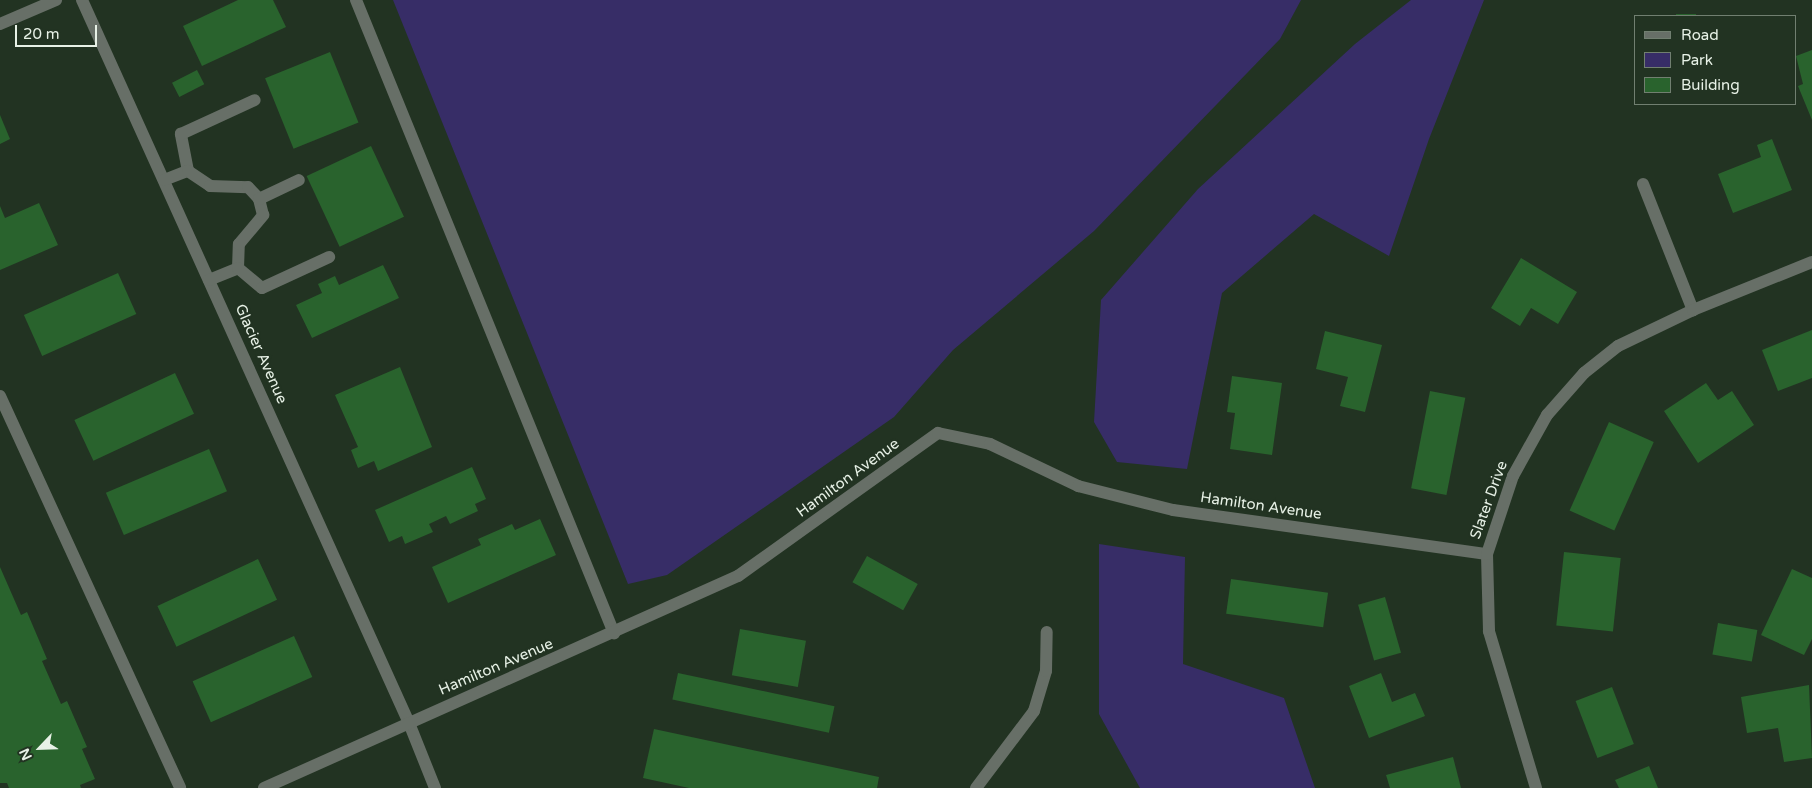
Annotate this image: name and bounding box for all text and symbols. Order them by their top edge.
scale bar [18,15,100,47]
legend [1634,15,1797,105]
text: 20 m [23,25,60,43]
text: Road [1681,26,1719,44]
text: Park [1681,51,1713,69]
text: Building [1681,76,1740,94]
street label: Glacier Avenue [231,301,291,407]
street label: Hamilton Avenue [793,435,903,521]
street label: Slater Drive [1467,458,1511,542]
street label: Hamilton Avenue [1199,489,1323,523]
street label: Hamilton Avenue [436,635,556,699]
north arrow [15,723,65,773]
text: N [16,746,36,763]

